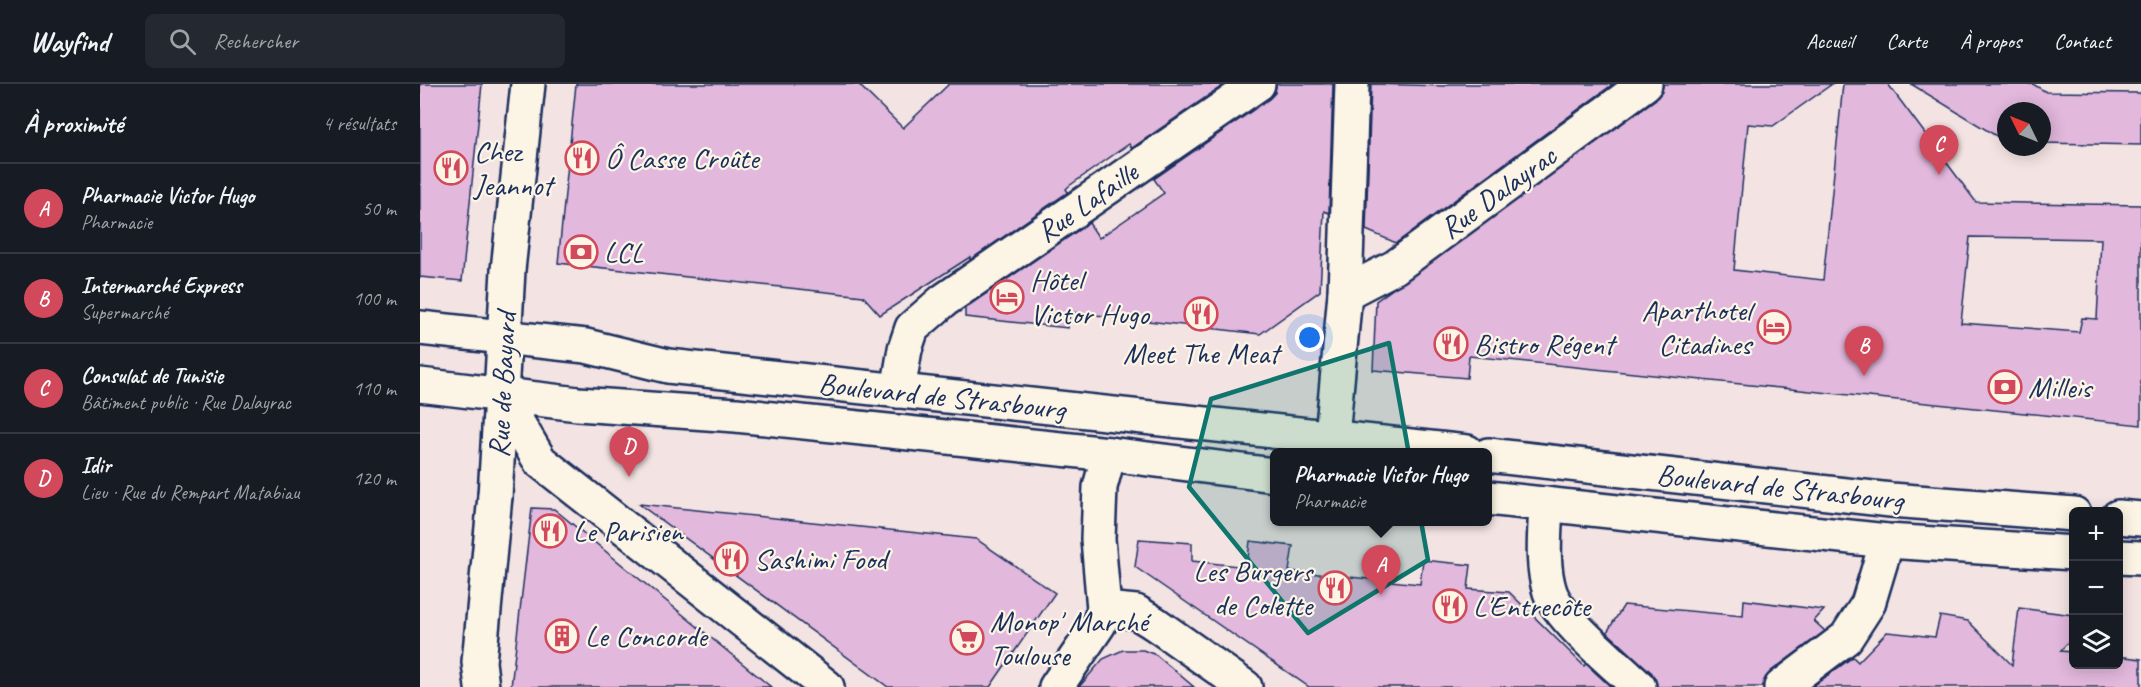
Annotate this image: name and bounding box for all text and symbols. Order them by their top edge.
search box [145,14,565,68]
text: Wayfind [30,24,109,59]
icon: search [166,25,199,58]
text: Rechercher [214,27,298,55]
text: Accueil [1806,28,1854,54]
text: Carte [1887,28,1927,54]
text: À propos [1960,28,2021,54]
text: Contact [2054,28,2111,54]
north arrow [1997,102,2051,156]
text: À proximité [24,107,123,140]
text: 4 résultats [323,111,396,136]
pin: C [1920,126,1958,175]
place label: Chez Jeannot [472,132,556,204]
street label: Rue Dalayrac [1432,136,1565,247]
place label: Ô Casse Croûte [605,139,761,177]
restaurant icon: Ô Casse Croûte [564,140,600,176]
restaurant icon: Chez Jeannot [433,150,469,186]
street label: Rue Lafaille [1029,152,1147,251]
text: Pharmacie Victor Hugo [81,182,254,210]
text: A [38,196,49,221]
text: 50 m [362,196,396,221]
text: Pharmacie [81,210,152,235]
place label: LCL [604,233,644,271]
bank icon: LCL [563,234,599,270]
place label: Hôtel Victor Hugo [1030,261,1150,333]
text: Intermarché Express [81,272,242,300]
hotel icon: Hôtel Victor Hugo [989,279,1025,315]
text: B [38,286,49,311]
text: 100 m [353,286,396,311]
place label: Aparthotel Citadines [1642,291,1756,363]
restaurant icon: Meet The Meat [1183,296,1219,332]
text: Supermarché [81,300,168,325]
street label: Rue de Bayard [479,307,525,459]
hotel icon: Aparthotel Citadines [1756,309,1792,345]
your location [1295,323,1324,352]
place label: Bistro Régent [1474,325,1618,363]
restaurant icon: Bistro Régent [1433,326,1469,362]
pin: B [1844,326,1884,376]
place label: Meet The Meat [1123,334,1283,372]
text: Consulat de Tunisie [81,362,223,390]
street label: Boulevard de Strasbourg [817,364,1070,428]
place label: Milleis [2028,368,2094,406]
bank icon: Milleis [1987,369,2023,405]
text: C [39,376,48,401]
text: 110 m [353,376,396,401]
text: Bâtiment public · Rue Dalayrac [81,390,291,415]
pin: D [610,428,648,477]
popup [1270,448,1492,526]
text: Idir [81,452,111,480]
street label: Boulevard de Strasbourg [1655,455,1908,519]
text: Pharmacie Victor Hugo [1294,461,1468,489]
text: D [38,466,49,491]
text: 120 m [353,466,396,491]
text: Lieu · Rue du Rempart Matabiau [81,480,299,505]
text: Pharmacie [1294,489,1366,514]
map controls [2069,507,2123,669]
button: + [2069,507,2123,561]
place label: Le Parisien [573,512,684,550]
restaurant icon: Le Parisien [532,513,568,549]
place label: Sashimi Food [754,540,891,578]
restaurant icon: Sashimi Food [713,541,749,577]
pin: A [1362,546,1400,595]
place label: Les Burgers de Colette [1193,552,1315,624]
button: − [2069,561,2123,615]
restaurant icon: Les Burgers de Colette [1317,570,1353,606]
place label: L'Entrecôte [1473,587,1592,625]
restaurant icon: L'Entrecôte [1432,588,1468,624]
place label: Monop' Marché Toulouse [990,602,1152,674]
button: layers [2069,615,2123,669]
place label: Le Concorde [585,617,709,655]
building icon: Le Concorde [544,618,580,654]
supermarket icon: Monop' Marché Toulouse [949,620,985,656]

